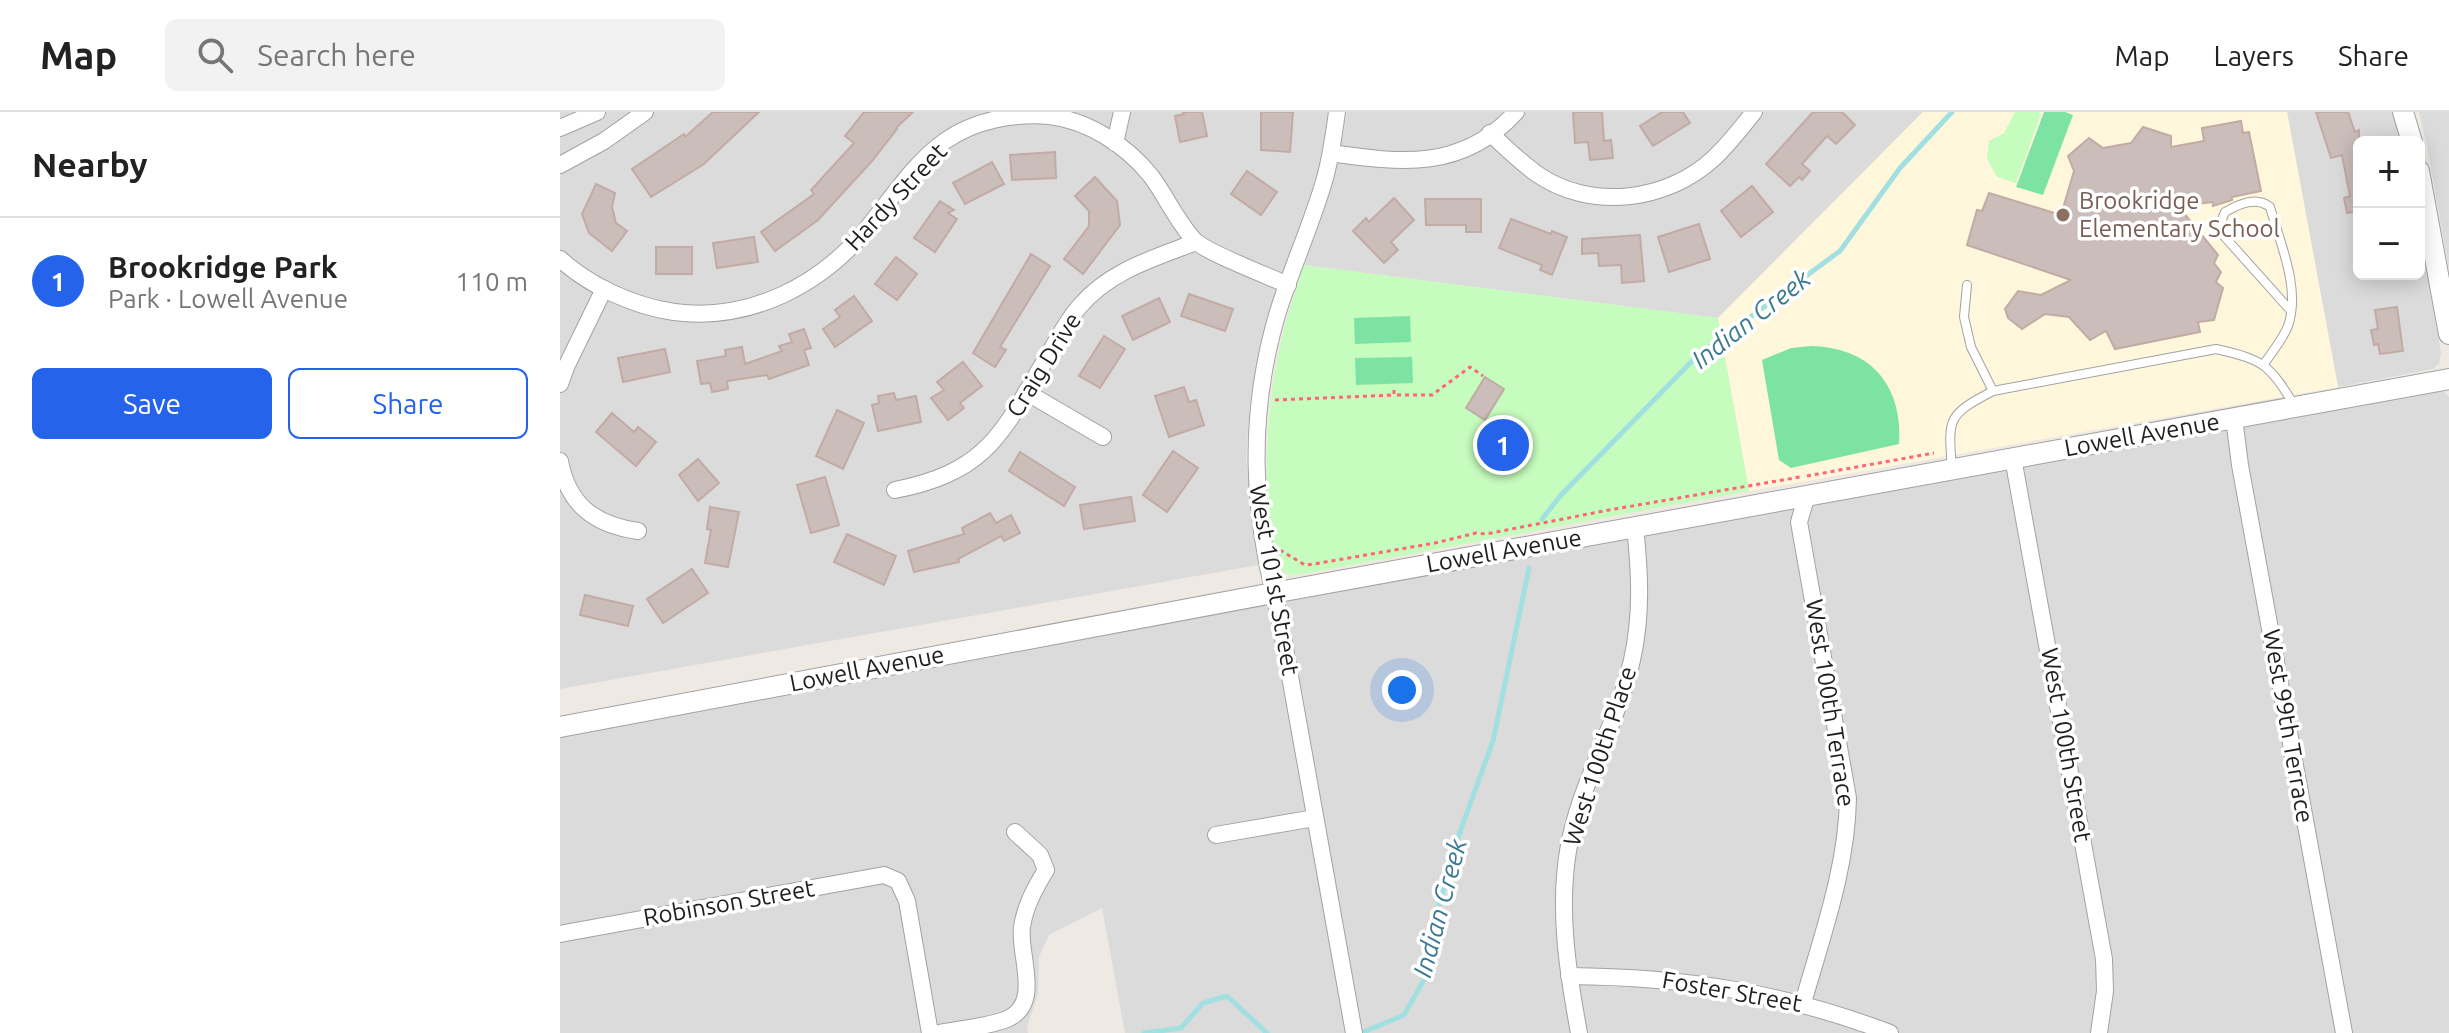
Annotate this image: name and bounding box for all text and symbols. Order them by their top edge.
search box [165,19,725,91]
icon: search [193,33,237,77]
text: Map [40,34,117,76]
text: Search here [257,38,416,72]
text: Map [2114,40,2170,71]
text: Layers [2214,40,2294,71]
text: Share [2338,40,2409,71]
map controls [2353,136,2425,280]
button: + [2353,136,2425,208]
street label: Hardy Street [839,137,952,256]
text: Nearby [32,145,147,183]
place label: Brookridge Elementary School [2079,187,2280,242]
marker: Brookridge Elementary School [2054,206,2072,224]
button: − [2353,208,2425,280]
text: Brookridge Park [108,250,338,284]
water label: Indian Creek [1686,263,1816,374]
text: 1 [51,267,65,296]
text: 110 m [456,267,528,296]
text: Park · Lowell Avenue [108,284,348,313]
street label: Craig Drive [1001,308,1086,422]
button: Save [32,368,272,439]
button: Share [288,368,528,439]
street label: Lowell Avenue [2062,408,2222,461]
pin: 1 [1477,415,1529,475]
street label: West 101st Street [1244,482,1305,678]
street label: Lowell Avenue [1424,524,1584,577]
street label: West 100th Terrace [1801,597,1860,809]
street label: West 99th Terrace [2258,627,2319,825]
street label: Lowell Avenue [787,640,947,697]
street label: West 100th Street [2036,646,2097,845]
street label: West 100th Place [1558,663,1641,849]
your location [1382,670,1422,710]
water label: Indian Creek [1407,835,1472,980]
street label: Robinson Street [641,874,817,931]
street label: Foster Street [1660,966,1805,1017]

